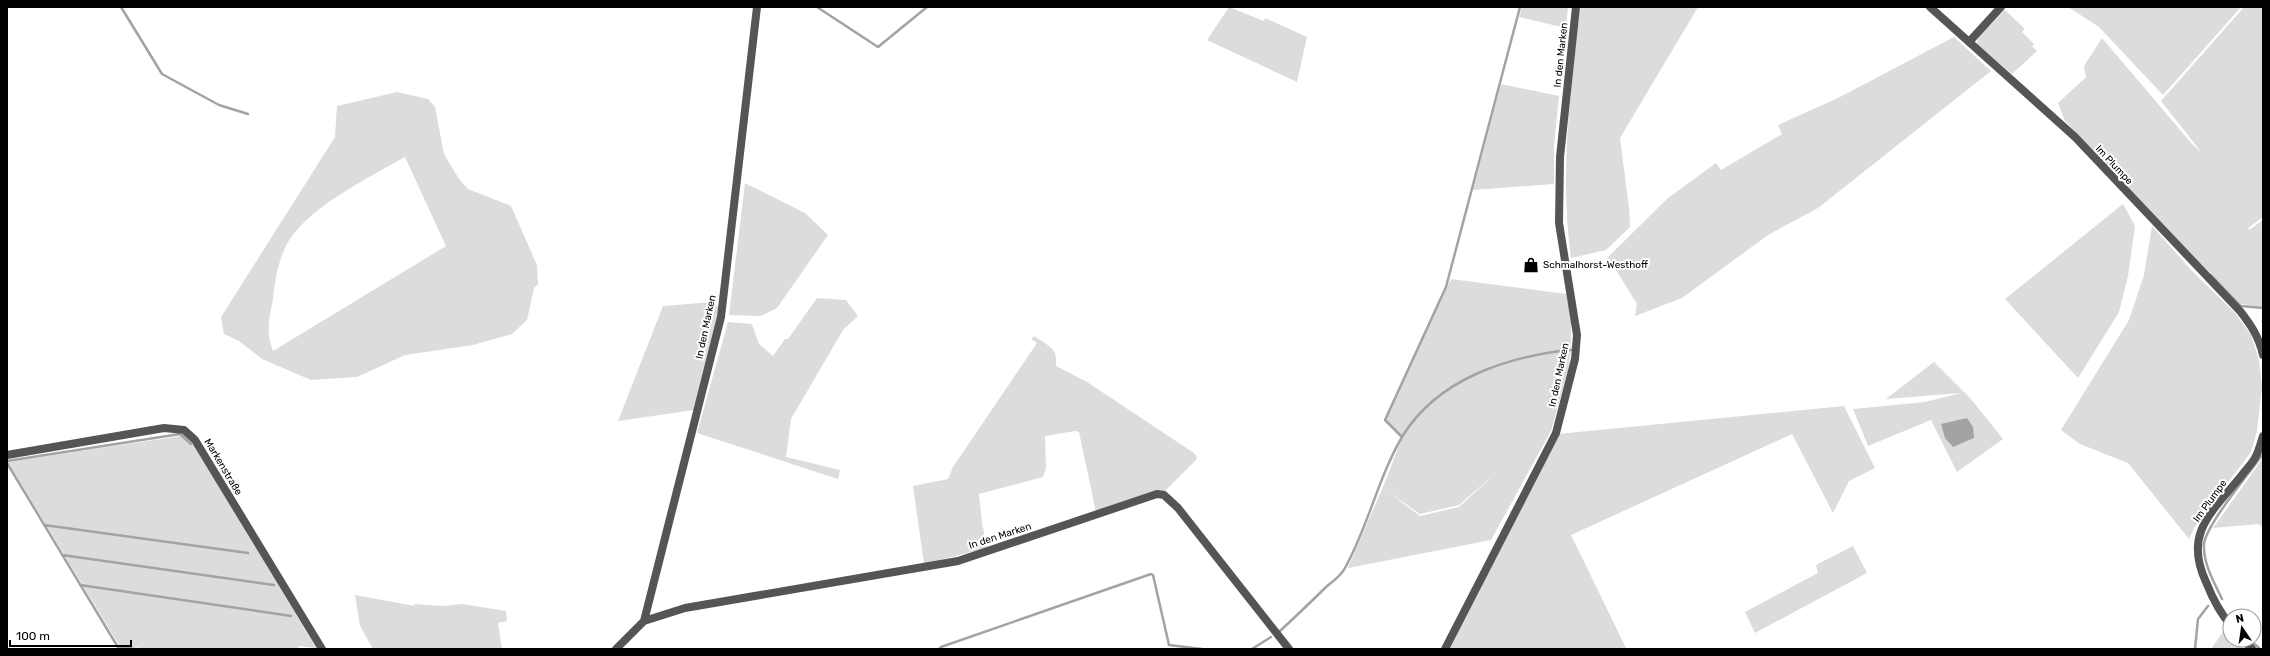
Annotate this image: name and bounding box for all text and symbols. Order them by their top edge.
street label: In den Marken [1552,22,1570,88]
street label: Im Plumpe [2093,143,2136,187]
shop icon: Schmalhorst-Westhoff [1522,256,1540,274]
place label: Schmalhorst-Westhoff [1543,259,1648,271]
street label: In den Marken [693,294,719,360]
street label: In den Marken [1546,342,1572,408]
street label: Markenstraße [201,437,245,498]
street label: Im Plumpe [2191,477,2230,525]
street label: In den Marken [967,520,1033,552]
north arrow [2222,608,2262,648]
text: N [2235,612,2245,626]
scale bar [10,622,131,648]
text: 100 m [16,629,50,643]

